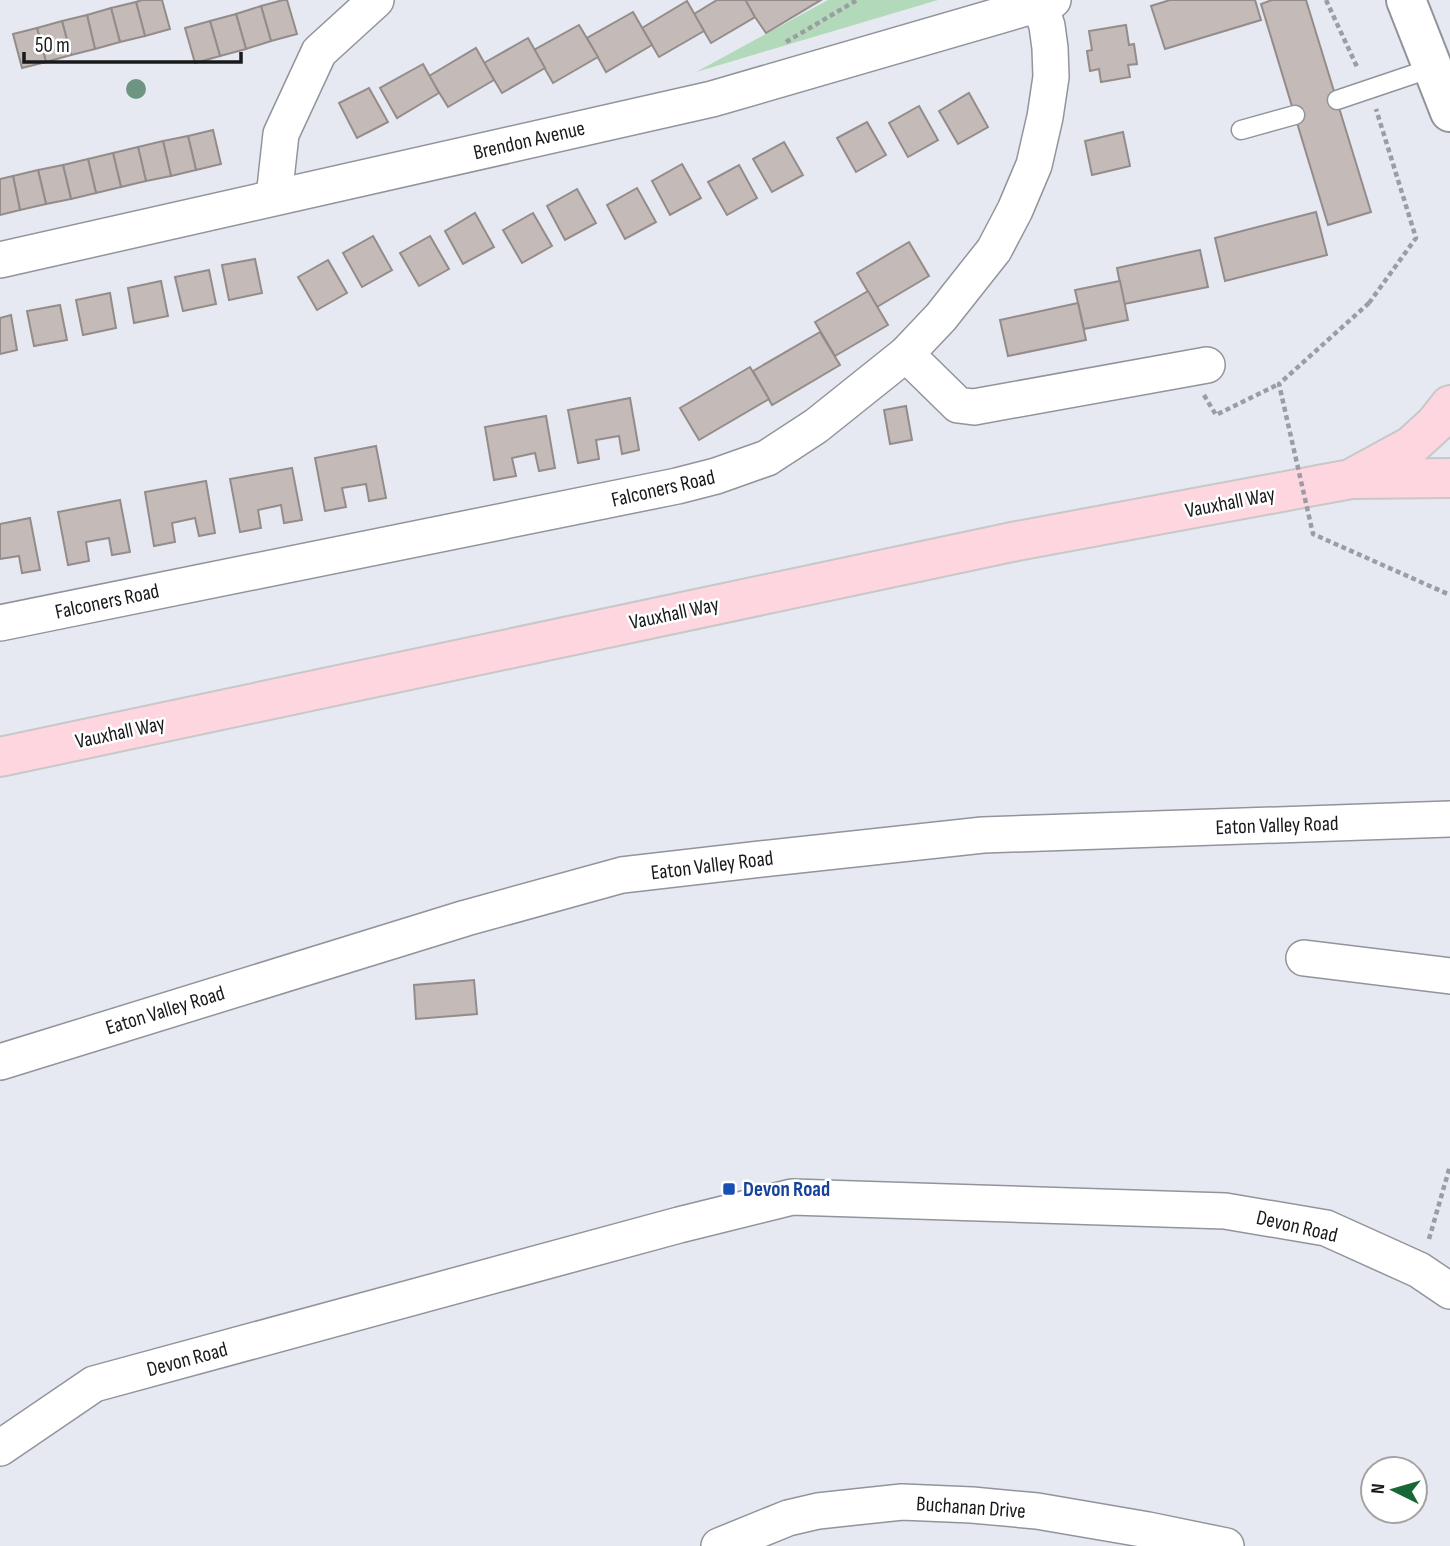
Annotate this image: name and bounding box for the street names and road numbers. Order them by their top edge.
street label: Brendon Avenue [471,116,587,165]
street label: Falconers Road [609,464,717,513]
street label: Vauxhall Way [1183,482,1277,523]
street label: Falconers Road [53,578,161,625]
street label: Vauxhall Way [627,592,721,635]
street label: Vauxhall Way [73,711,167,754]
street label: Eaton Valley Road [1215,811,1339,840]
street label: Eaton Valley Road [649,846,775,885]
street label: Eaton Valley Road [103,981,228,1040]
street label: Devon Road [1254,1205,1340,1248]
street label: Devon Road [144,1337,230,1382]
street label: Buchanan Drive [915,1491,1027,1524]

